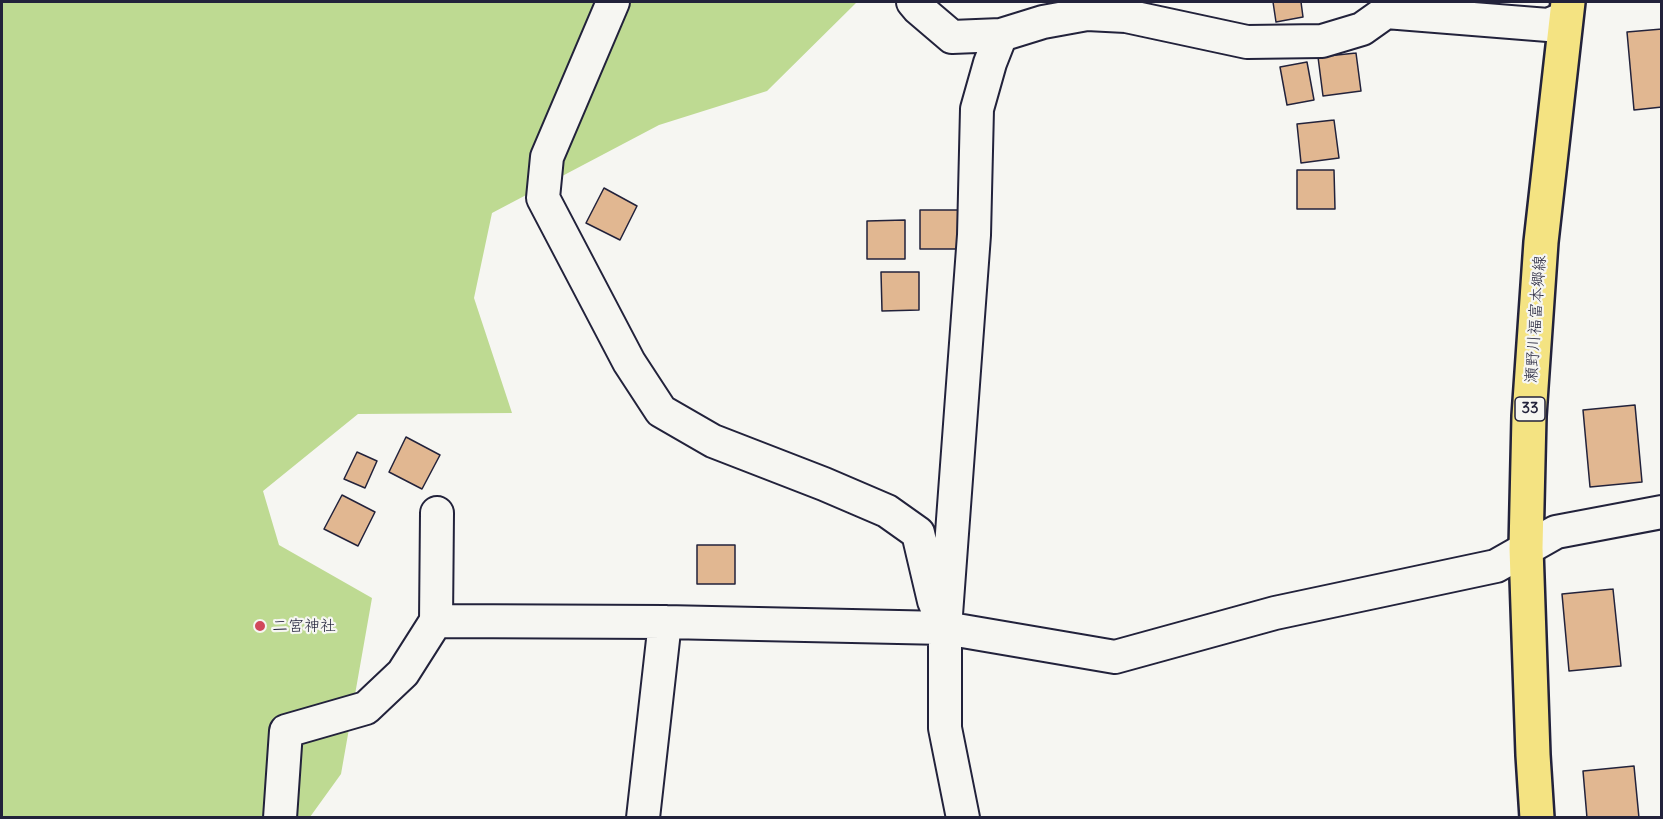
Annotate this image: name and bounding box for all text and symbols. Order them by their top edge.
street label: 瀬野川福富本郷線 [1522,254,1550,384]
road number: 33 [1515,397,1545,421]
place label: 二宮神社 [272,616,336,636]
marker: 二宮神社 [253,619,267,633]

